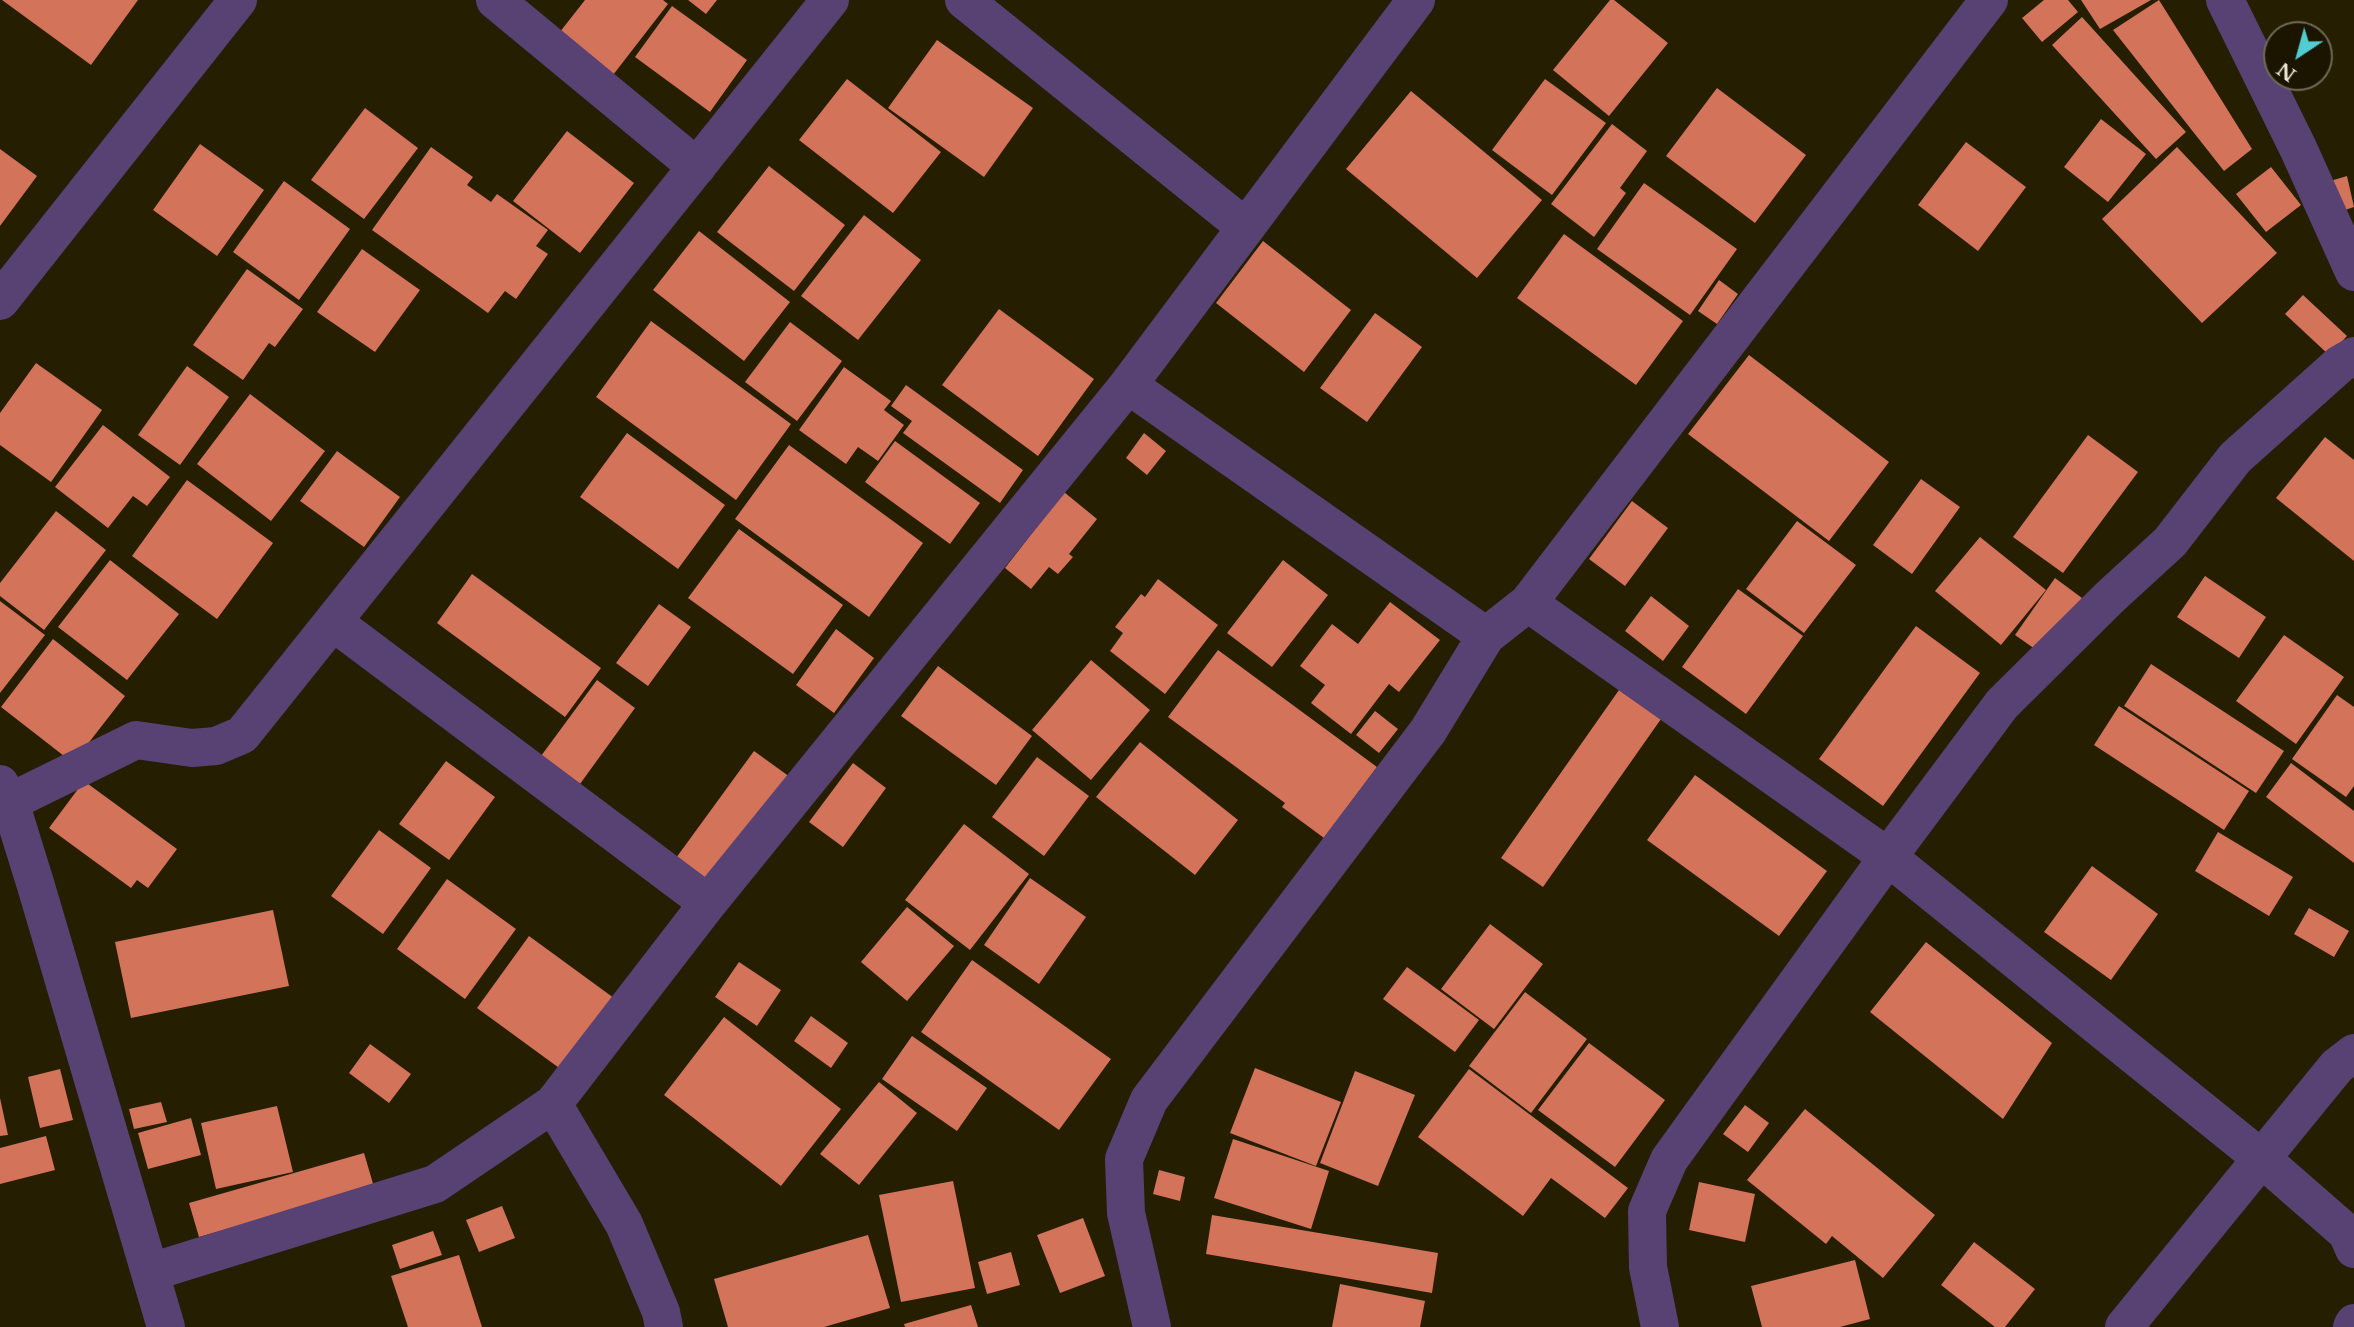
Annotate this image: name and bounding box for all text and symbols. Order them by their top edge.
north arrow [2263,21,2333,91]
text: N [2273,57,2301,86]

